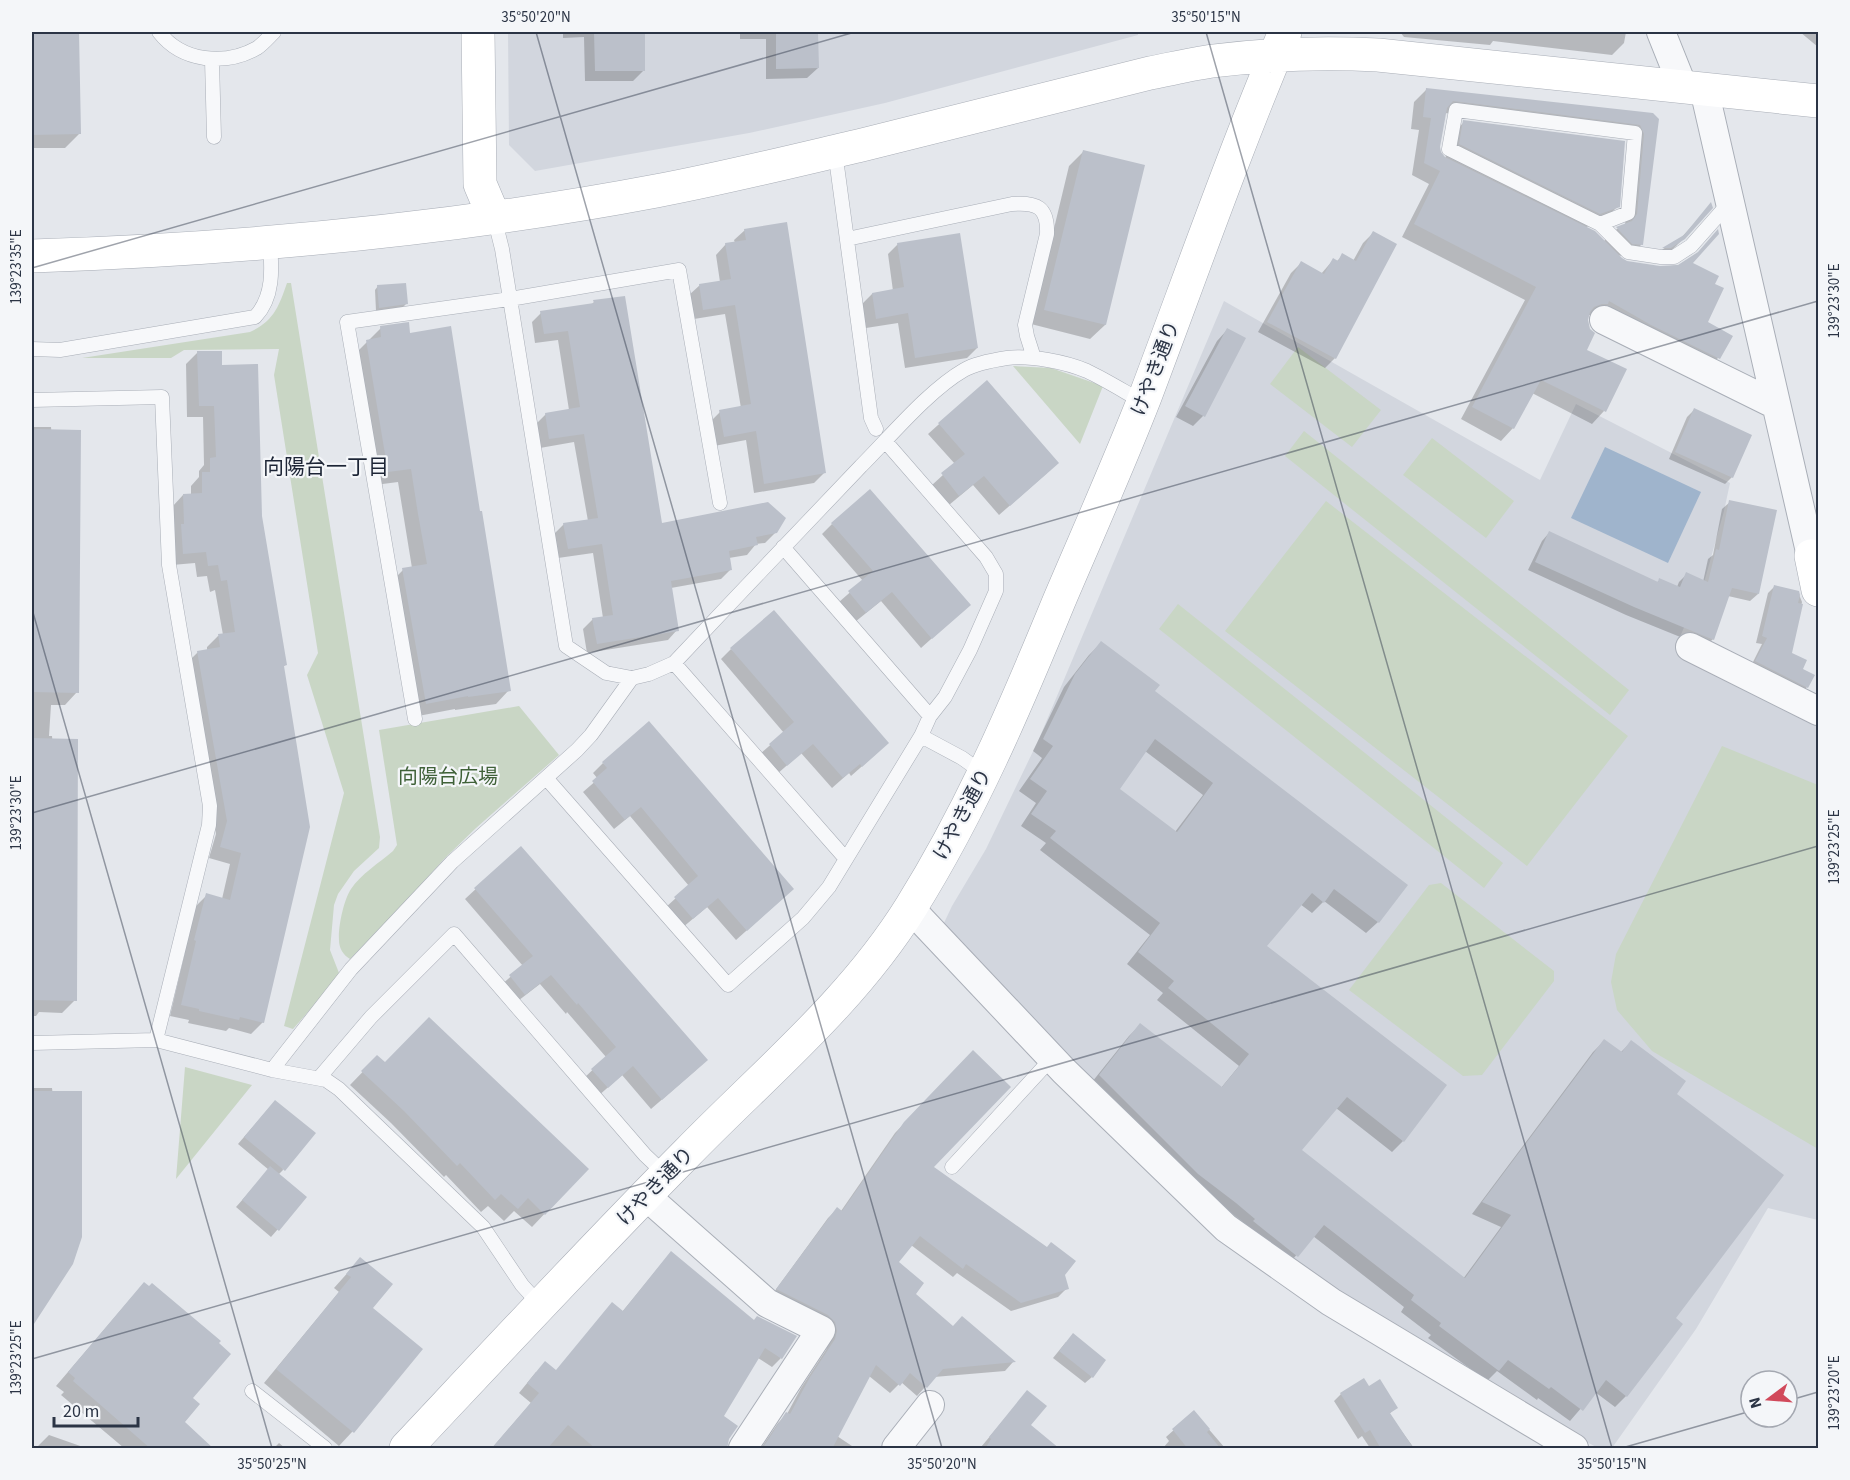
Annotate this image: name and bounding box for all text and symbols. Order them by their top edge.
text: 35°50'20"N [501,7,571,28]
text: 35°50'15"N [1171,7,1241,28]
text: 139°23'35"E [6,229,27,305]
text: 139°23'30"E [1824,263,1845,339]
street label: けやき通り [1125,317,1187,420]
district label: 向陽台一丁目 [263,452,389,482]
park label: 向陽台広場 [398,763,498,791]
street label: けやき通り [927,764,999,865]
text: 139°23'30"E [6,775,27,851]
text: 139°23'25"E [1824,809,1845,885]
street label: けやき通り [611,1141,701,1232]
text: 139°23'25"E [6,1320,27,1396]
text: 139°23'20"E [1824,1355,1845,1431]
north arrow [1739,1369,1799,1429]
scale bar [54,1390,138,1428]
text: N [1744,1395,1768,1411]
text: 20 m [63,1399,99,1424]
text: 35°50'25"N [237,1454,307,1475]
text: 35°50'20"N [907,1454,977,1475]
text: 35°50'15"N [1577,1454,1647,1475]

